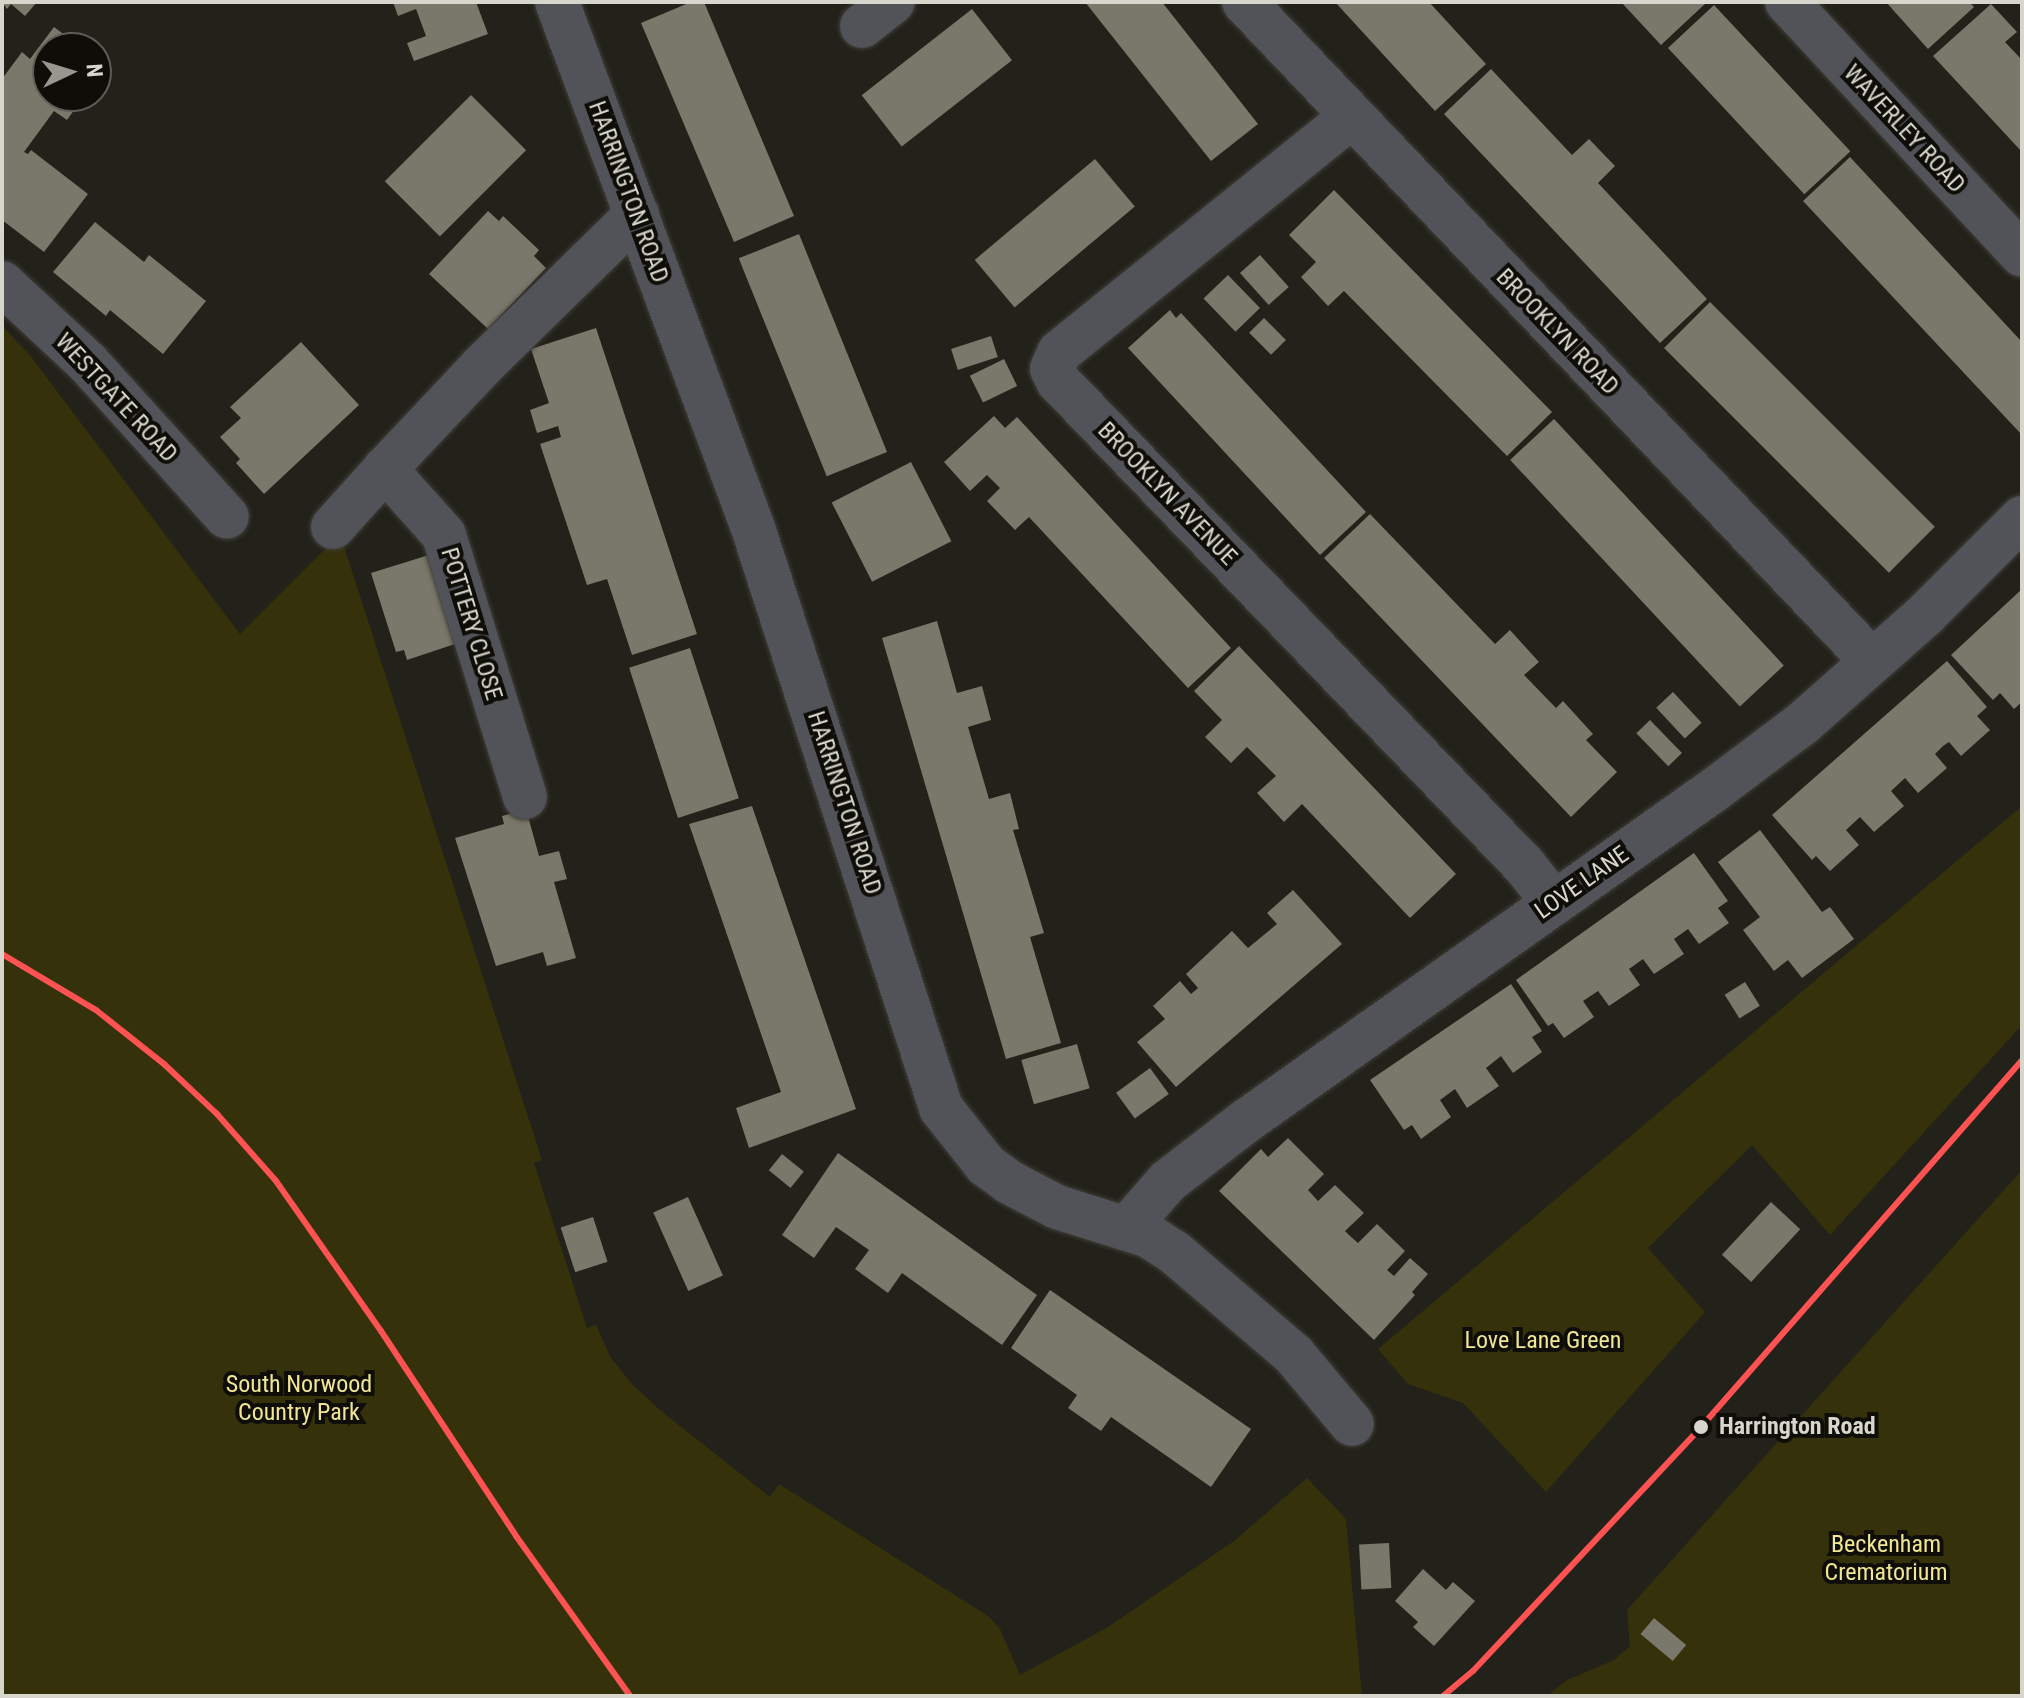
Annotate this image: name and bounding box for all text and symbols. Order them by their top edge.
north arrow [32,32,112,112]
street label: WAVERLEY ROAD [1837,59,1971,199]
text: N [82,63,107,78]
street label: HARRINGTON ROAD [582,97,674,287]
street label: BROOKLYN ROAD [1490,263,1624,401]
street label: WESTGATE ROAD [49,328,183,468]
street label: BROOKLYN AVENUE [1091,416,1243,572]
street label: POTTERY CLOSE [434,544,508,704]
street label: HARRINGTON ROAD [801,708,887,898]
street label: LOVE LANE [1530,840,1634,926]
park label: Love Lane Green [1465,1327,1621,1355]
park label: South Norwood Country Park [226,1371,372,1427]
place label: Harrington Road [1719,1413,1876,1441]
marker: Harrington Road [1690,1416,1712,1438]
park label: Beckenham Crematorium [1825,1531,1947,1587]

